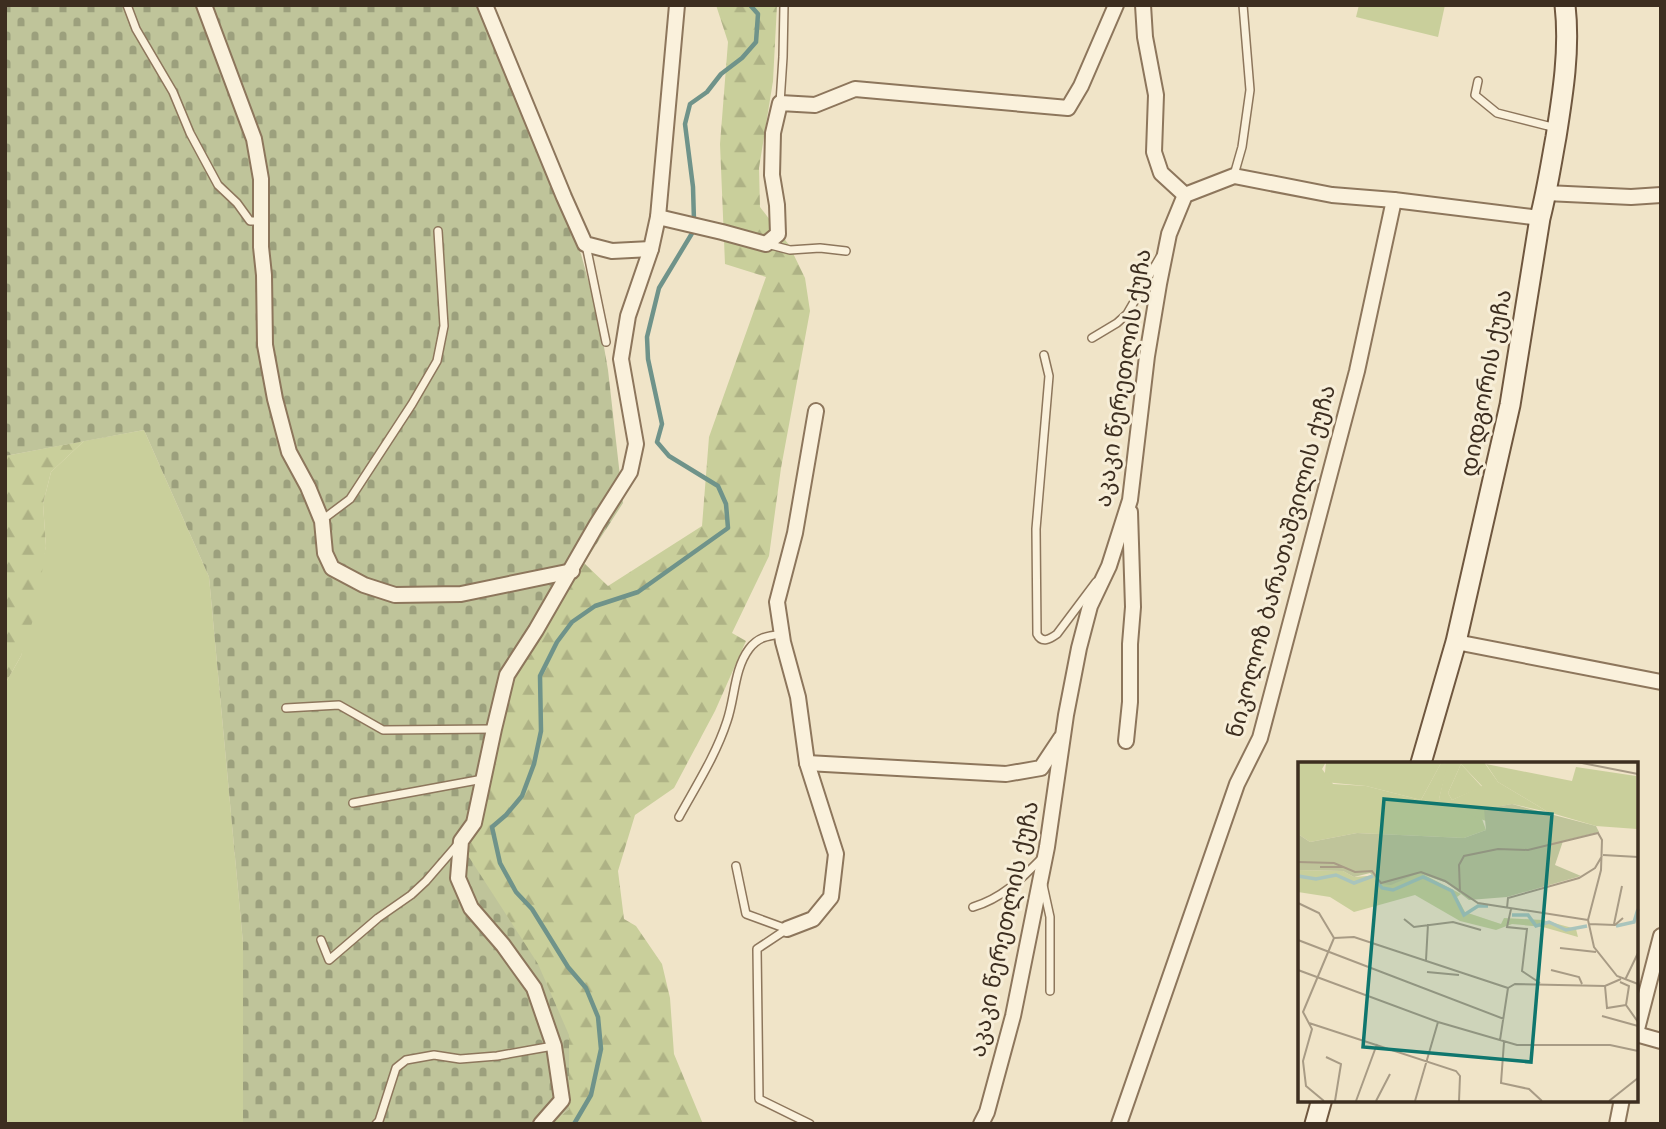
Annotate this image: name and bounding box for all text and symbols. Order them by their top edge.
street label: აკაკი წერეთლის ქუჩა [1090,247,1157,509]
street label: დიდგორის ქუჩა [1456,287,1517,479]
street label: ნიკოლოზ ბარათაშვილის ქუჩა [1222,382,1341,740]
inset map [1298,762,1638,1101]
street label: აკაკი წერეთლის ქუჩა [965,799,1044,1059]

